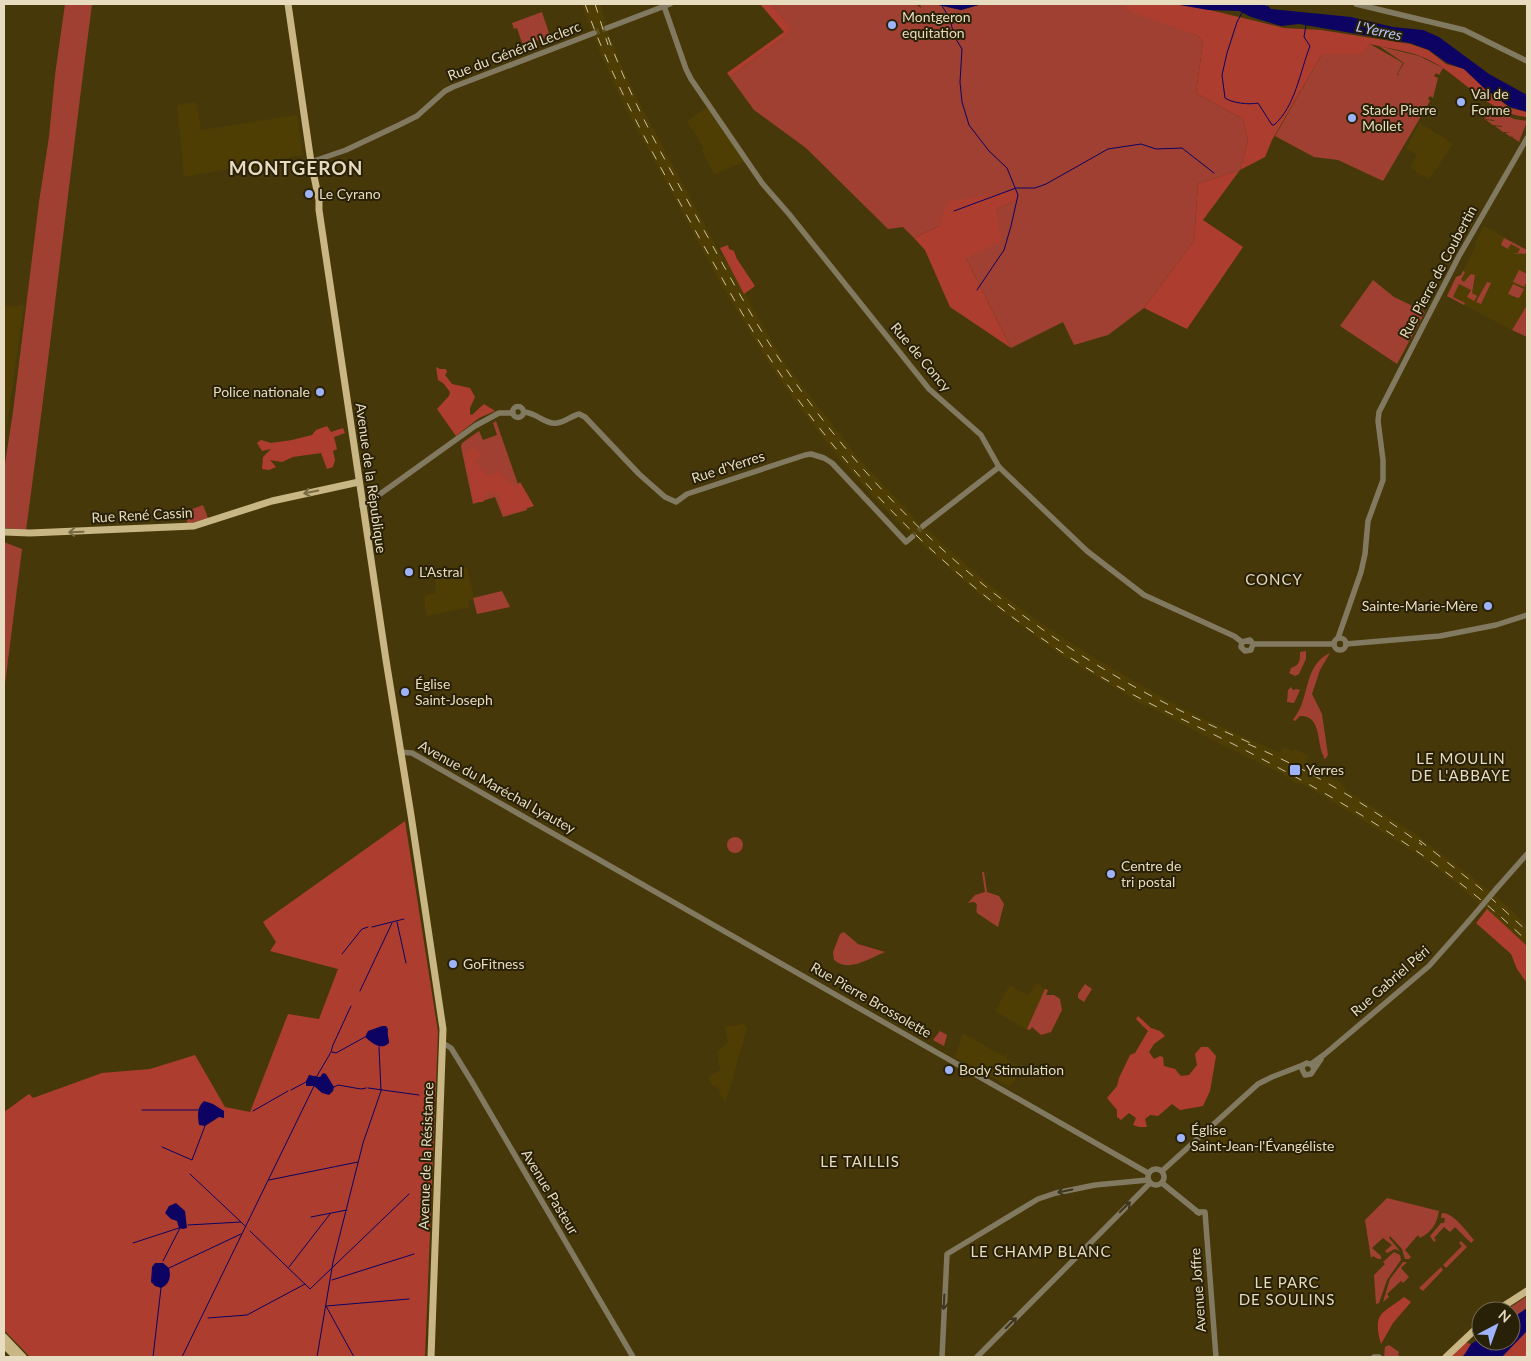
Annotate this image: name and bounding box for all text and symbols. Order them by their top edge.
place label: Montgeron equitation [902,8,971,41]
water label: L'Yerres [1355,16,1404,44]
street label: Rue du Général Leclerc [445,17,583,84]
marker: Montgeron equitation [886,19,898,31]
place label: Val de Forme [1471,85,1510,118]
marker: Val de Forme [1455,96,1467,108]
place label: Stade Pierre Mollet [1362,101,1437,134]
marker: Stade Pierre Mollet [1346,112,1358,124]
district label: MONTGERON [229,156,363,179]
place label: Le Cyrano [319,185,381,202]
marker: Le Cyrano [303,188,315,200]
street label: Rue Pierre de Coubertin [1395,203,1480,341]
street label: Rue de Concy [888,319,956,395]
place label: Police nationale [213,383,310,400]
marker: Police nationale [314,386,326,398]
street label: Avenue de la République [353,402,390,554]
street label: Rue d'Yerres [689,447,767,486]
one-way arrow [304,488,320,497]
street label: Rue René Cassin [91,503,193,526]
one-way arrow [68,527,84,536]
place label: L'Astral [419,563,463,580]
marker: L'Astral [403,566,415,578]
district label: CONCY [1245,570,1303,588]
place label: Sainte-Marie-Mère [1362,597,1478,614]
marker: Sainte-Marie-Mère [1482,600,1494,612]
place label: Église Saint-Joseph [415,675,493,708]
marker: Église Saint-Joseph [399,686,411,698]
street label: Avenue du Maréchal Lyautey [416,736,579,837]
district label: LE MOULIN DE L'ABBAYE [1411,749,1511,784]
place label: Yerres [1306,761,1344,778]
marker: Yerres [1288,763,1302,777]
place label: Centre de tri postal [1121,857,1181,890]
marker: Centre de tri postal [1105,868,1117,880]
street label: Rue Gabriel Péri [1347,942,1433,1019]
place label: GoFitness [463,955,524,972]
marker: GoFitness [447,958,459,970]
street label: Rue Pierre Brossolette [808,958,935,1041]
place label: Body Stimulation [959,1061,1064,1078]
marker: Body Stimulation [943,1064,955,1076]
street label: Avenue de la Résistance [414,1082,437,1230]
place label: Église Saint-Jean-l'Évangéliste [1191,1121,1334,1154]
marker: Église Saint-Jean-l'Évangéliste [1175,1132,1187,1144]
street label: Avenue Pasteur [518,1146,583,1237]
district label: LE TAILLIS [820,1152,900,1170]
one-way arrow [1058,1187,1074,1196]
one-way arrow [1119,1201,1132,1213]
district label: LE CHAMP BLANC [970,1242,1112,1260]
street label: Avenue Joffre [1186,1247,1209,1333]
district label: LE PARC DE SOULINS [1239,1273,1335,1308]
one-way arrow [940,1294,949,1310]
north arrow [1471,1301,1521,1351]
text: N [1495,1306,1515,1326]
one-way arrow [1005,1316,1017,1329]

